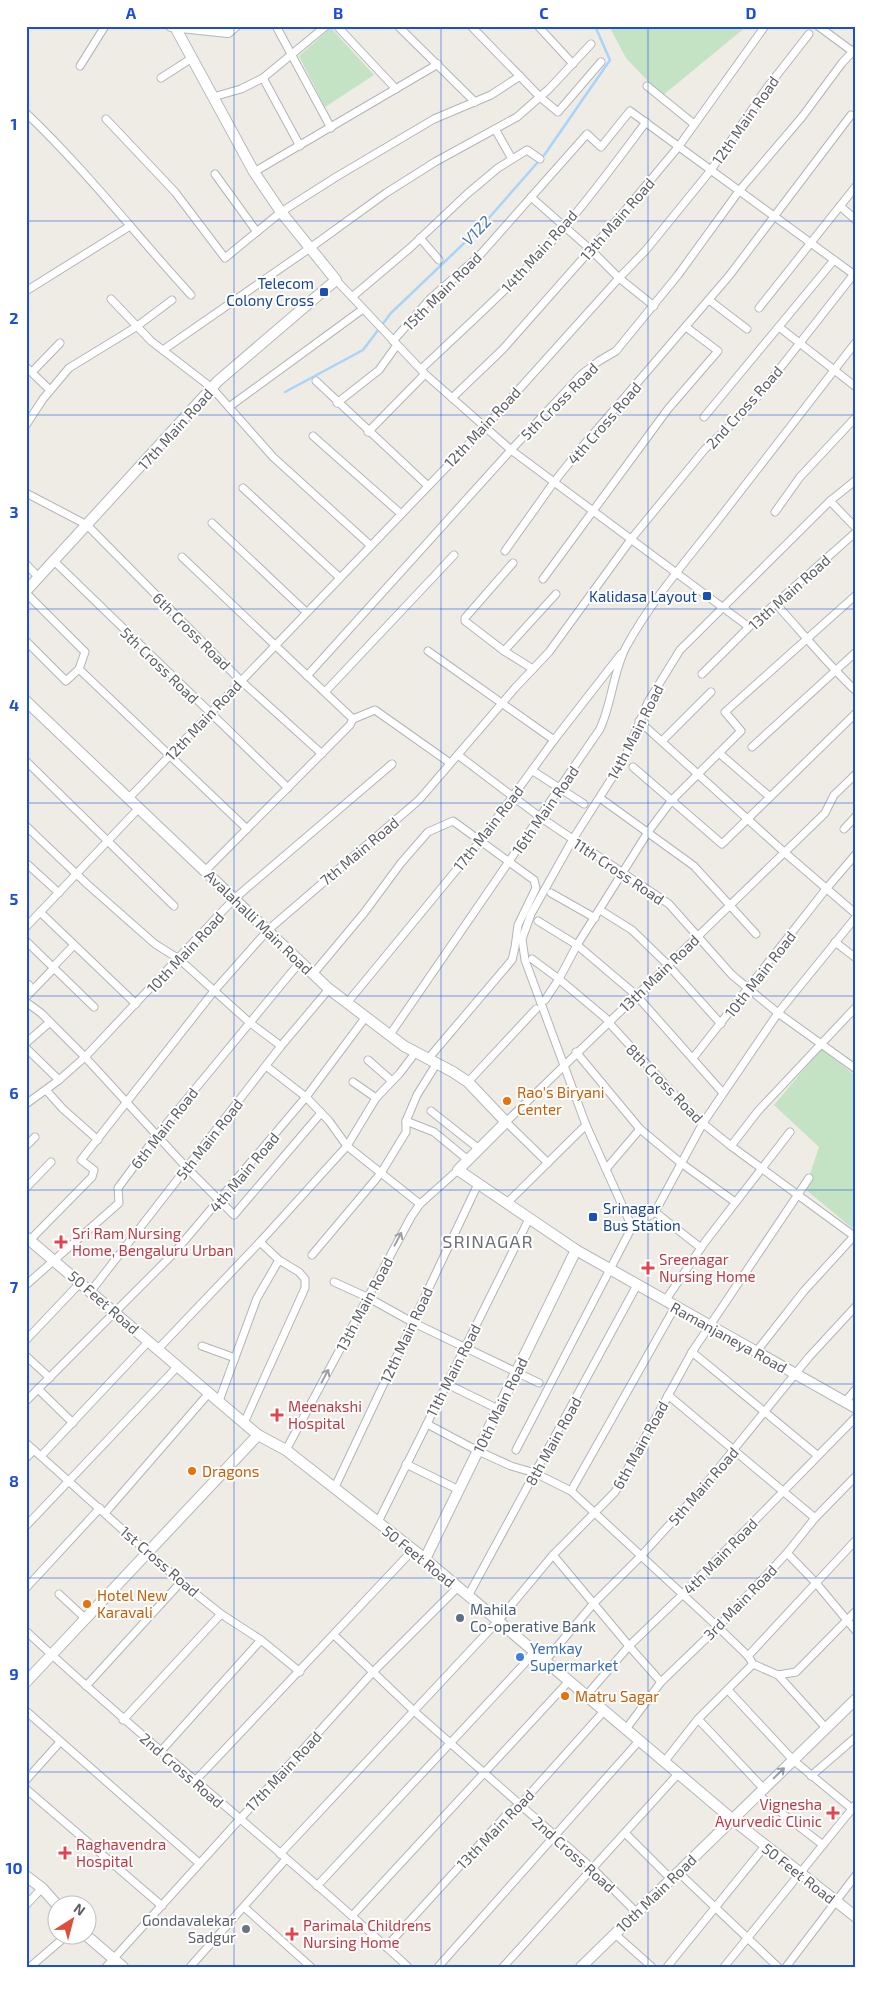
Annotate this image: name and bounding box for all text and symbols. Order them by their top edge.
text: A [126,3,137,22]
text: B [333,3,343,22]
text: C [539,3,549,22]
text: D [746,3,757,22]
street label: 12th Main Road [708,72,782,168]
text: 1 [11,114,17,133]
street label: 13th Main Road [576,174,658,264]
street label: 14th Main Road [497,206,581,296]
water label: V122 [457,211,495,249]
street label: 15th Main Road [399,248,485,334]
place label: Telecom Colony Cross [226,274,314,309]
marker: Telecom Colony Cross [318,286,330,298]
text: 2 [9,308,19,327]
street label: 5th Cross Road [517,359,601,443]
street label: 2nd Cross Road [702,362,786,452]
street label: 4th Cross Road [563,378,645,468]
street label: 12th Main Road [440,383,524,471]
street label: 17th Main Road [134,385,216,473]
text: 3 [9,502,19,521]
street label: 13th Main Road [744,551,834,633]
place label: Kalidasa Layout [589,587,697,605]
street label: 6th Cross Road [149,588,235,674]
marker: Kalidasa Layout [701,590,713,602]
street label: 5th Cross Road [117,623,203,707]
street label: 12th Main Road [161,676,245,764]
street label: 14th Main Road [603,681,667,783]
text: 4 [9,695,19,714]
street label: 16th Main Road [508,762,582,858]
street label: 17th Main Road [449,782,527,874]
street label: 7th Main Road [316,813,402,889]
street label: 11th Cross Road [570,834,668,908]
street label: Avalahalli Main Road [202,866,316,978]
text: 5 [10,889,19,908]
street label: 10th Main Road [143,908,227,996]
street label: 10th Main Road [721,927,799,1021]
street label: 13th Main Road [615,930,703,1016]
street label: 8th Cross Road [623,1040,707,1126]
text: 6 [9,1083,19,1102]
place label: Rao's Biryani Center [517,1083,604,1118]
street label: 6th Main Road [127,1084,201,1172]
street label: 5th Main Road [172,1095,246,1183]
marker: Rao's Biryani Center [501,1095,513,1107]
street label: 4th Main Road [205,1128,283,1216]
place label: Srinagar Bus Station [603,1199,681,1234]
marker: Srinagar Bus Station [587,1211,599,1223]
place label: Sri Ram Nursing Home, Bengaluru Urban [72,1224,234,1259]
district label: SRINAGAR [442,1230,534,1252]
one-way arrow [394,1232,403,1247]
marker: Sri Ram Nursing Home, Bengaluru Urban [54,1235,68,1249]
place label: Sreenagar Nursing Home [659,1250,756,1285]
street label: 13th Main Road [332,1254,396,1354]
marker: Sreenagar Nursing Home [641,1261,655,1275]
street label: 50 Feet Road [65,1266,143,1338]
text: 7 [10,1277,19,1296]
street label: 12th Main Road [376,1284,436,1386]
street label: Ramanjaneya Road [667,1298,790,1377]
street label: 11th Main Road [422,1321,484,1419]
street label: 10th Main Road [469,1354,531,1456]
one-way arrow [321,1369,330,1384]
street label: 8th Main Road [521,1394,585,1488]
place label: Meenakshi Hospital [288,1397,362,1432]
street label: 6th Main Road [608,1398,672,1492]
marker: Meenakshi Hospital [270,1408,284,1422]
street label: 5th Main Road [664,1443,742,1529]
place label: Dragons [202,1462,259,1480]
marker: Dragons [186,1465,198,1477]
text: 8 [9,1471,19,1490]
street label: 4th Main Road [679,1514,761,1598]
street label: 50 Feet Road [379,1521,459,1591]
street label: 1st Cross Road [117,1522,203,1600]
street label: 3rd Main Road [700,1561,780,1643]
place label: Hotel New Karavali [97,1586,168,1621]
marker: Hotel New Karavali [81,1598,93,1610]
place label: Mahila Co-operative Bank [470,1600,596,1635]
marker: Mahila Co-operative Bank [454,1612,466,1624]
place label: Yemkay Supermarket [530,1639,619,1674]
marker: Yemkay Supermarket [514,1651,526,1663]
text: 9 [9,1664,19,1683]
place label: Matru Sagar [575,1687,659,1705]
marker: Matru Sagar [559,1690,571,1702]
street label: 17th Main Road [241,1727,325,1815]
street label: 2nd Cross Road [136,1729,228,1811]
one-way arrow [773,1767,785,1779]
street label: 13th Main Road [452,1785,538,1873]
place label: Vignesha Ayurvedic Clinic [715,1795,822,1830]
marker: Vignesha Ayurvedic Clinic [826,1806,840,1820]
street label: 2nd Cross Road [529,1812,619,1896]
place label: Raghavendra Hospital [76,1835,166,1870]
street label: 50 Feet Road [759,1839,839,1907]
marker: Raghavendra Hospital [58,1846,72,1860]
street label: 10th Main Road [612,1850,700,1936]
text: 10 [5,1858,23,1877]
north arrow [48,1896,98,1946]
text: N [71,1899,89,1919]
place label: Gondavalekar Sadgur [142,1911,236,1946]
place label: Parimala Childrens Nursing Home [303,1916,431,1951]
marker: Gondavalekar Sadgur [240,1923,252,1935]
marker: Parimala Childrens Nursing Home [285,1927,299,1941]

